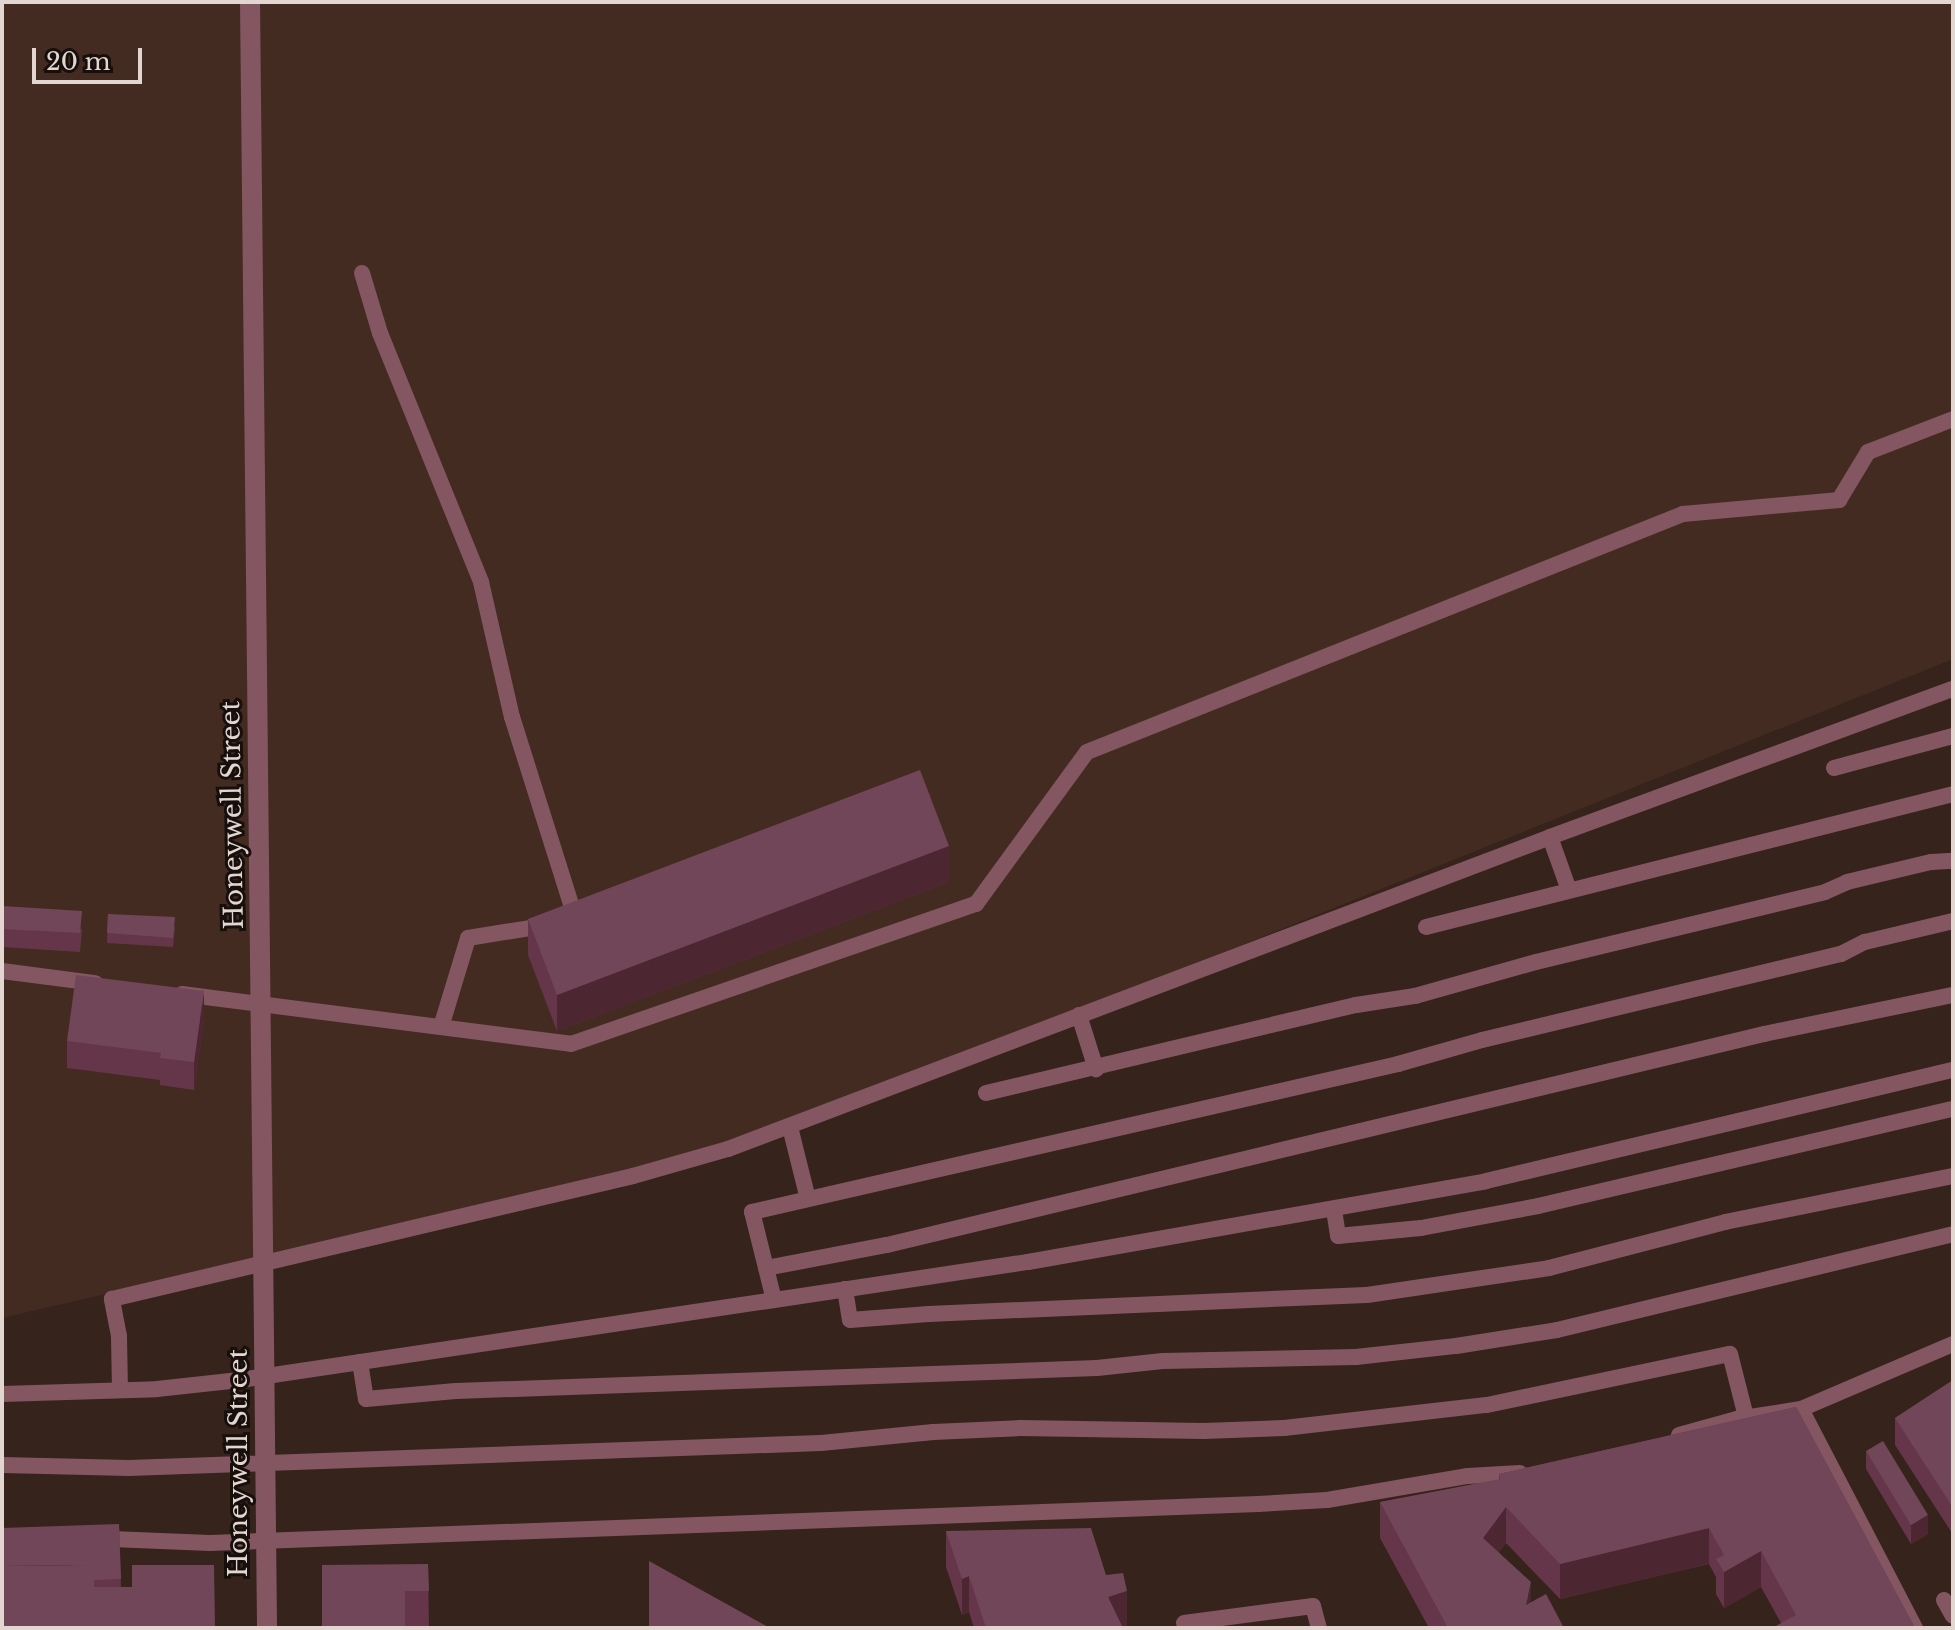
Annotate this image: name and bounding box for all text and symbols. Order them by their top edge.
scale bar [36,32,146,82]
text: 20 m [46,47,111,76]
street label: Honeywell Street [215,700,251,930]
street label: Honeywell Street [223,1349,255,1577]

